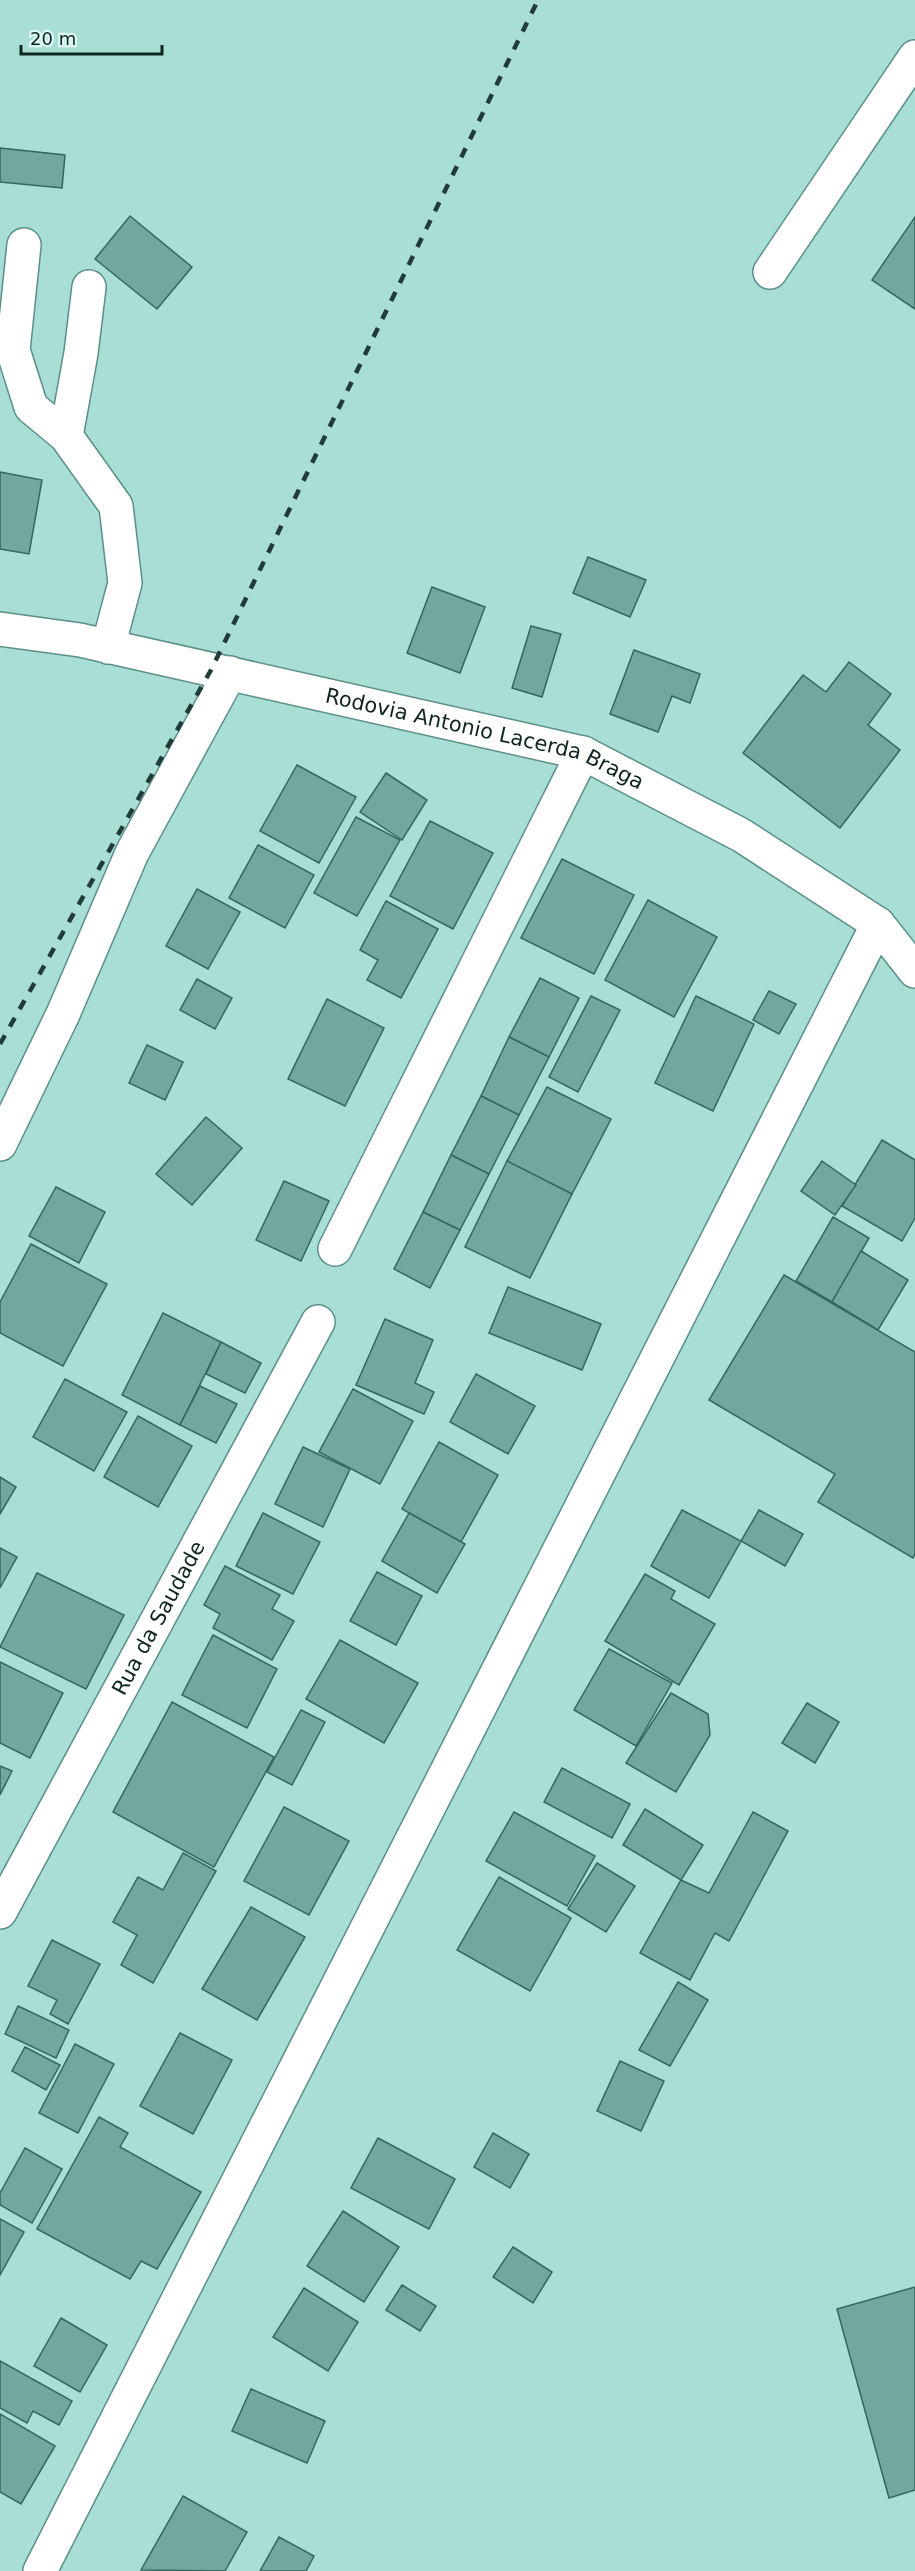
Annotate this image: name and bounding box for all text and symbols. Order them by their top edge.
scale bar [21,18,162,56]
text: 20 m [30,28,76,49]
street label: Rodovia Antonio Lacerda Braga [323,684,648,794]
street label: Rua da Saudade [107,1537,210,1699]

